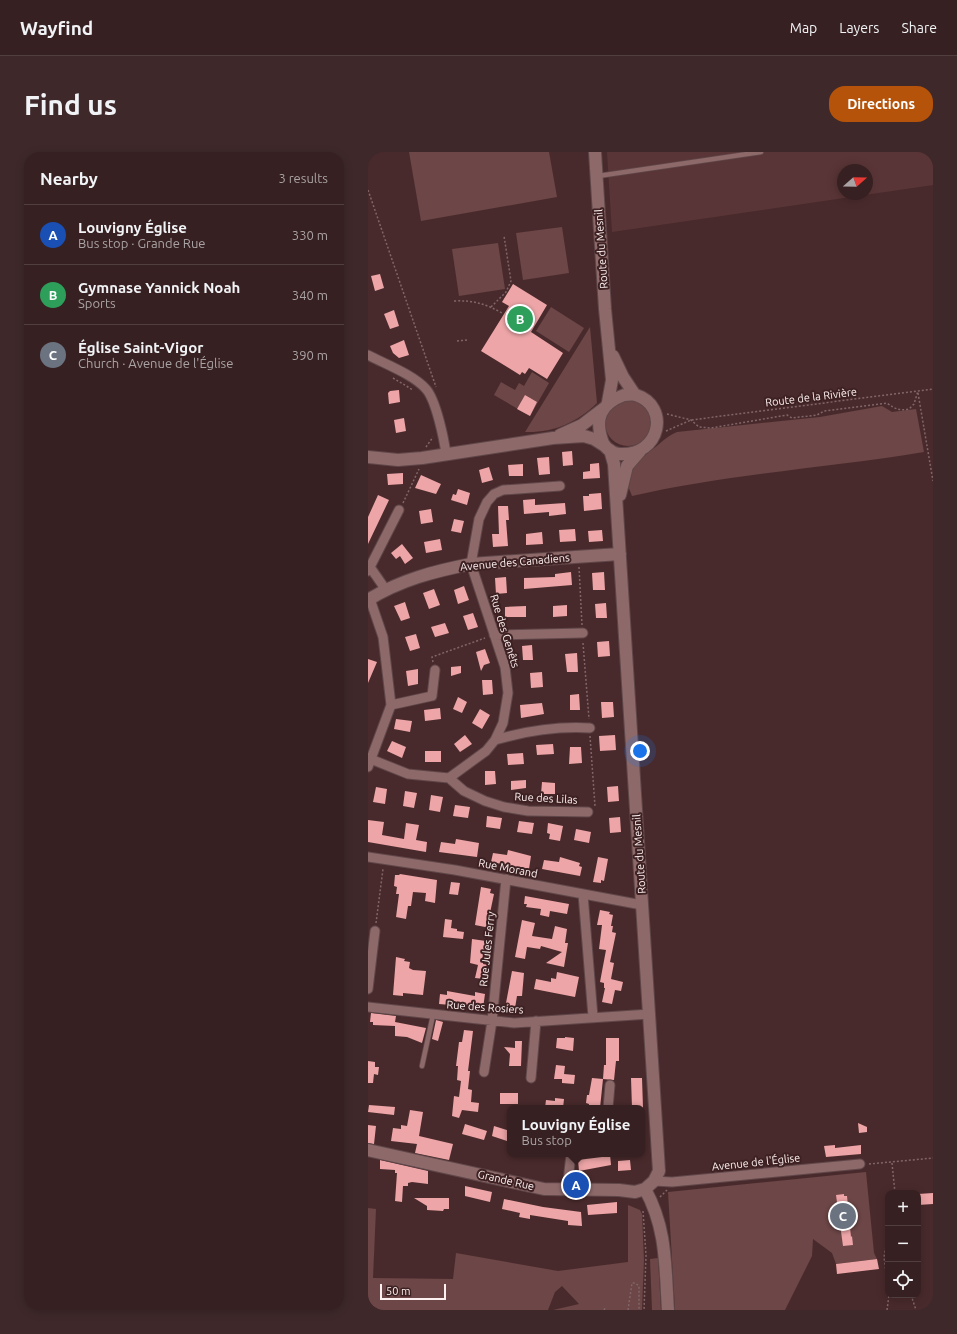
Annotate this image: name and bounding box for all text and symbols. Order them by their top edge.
text: Wayfind [20,17,93,39]
text: Map [790,20,817,36]
text: Layers [839,20,879,36]
text: Share [901,20,937,36]
button: Directions [829,86,933,122]
text: Find us [24,89,117,120]
north arrow [837,164,873,200]
text: Nearby [40,169,98,188]
text: 3 results [278,171,328,185]
street label: Route du Mesnil [592,209,610,289]
text: Louvigny Église [78,219,187,236]
text: A [48,228,58,242]
text: 330 m [292,228,328,242]
text: Bus stop · Grande Rue [78,236,205,250]
text: Gymnase Yannick Noah [78,279,240,296]
text: B [49,288,57,302]
text: 340 m [292,288,328,302]
text: Sports [78,296,116,310]
pin: B [507,304,533,334]
text: Église Saint-Vigor [78,339,203,356]
text: C [49,348,57,362]
text: 390 m [292,348,328,362]
text: Church · Avenue de l'Église [78,356,233,370]
street label: Route de la Rivière [764,385,858,409]
street label: Avenue des Canadiens [460,551,571,573]
street label: Rue des Genêts [488,593,522,669]
your location [630,741,650,761]
street label: Rue des Lilas [514,790,578,806]
street label: Route du Mesnil [630,814,648,894]
street label: Rue Morand [477,856,539,880]
street label: Rue Jules Ferry [477,910,497,987]
street label: Rue des Rosiers [446,998,524,1016]
popup [507,1105,645,1157]
text: Louvigny Église [522,1116,631,1133]
text: Bus stop [522,1133,572,1147]
street label: Avenue de l'Église [711,1150,801,1173]
street label: Grande Rue [477,1168,535,1192]
pin: A [563,1170,589,1200]
map controls [885,1190,921,1298]
button: + [885,1190,921,1226]
pin: C [830,1201,856,1231]
button: − [885,1226,921,1262]
button: locate [885,1262,921,1298]
scale bar [380,1282,446,1301]
text: 50 m [386,1285,410,1297]

